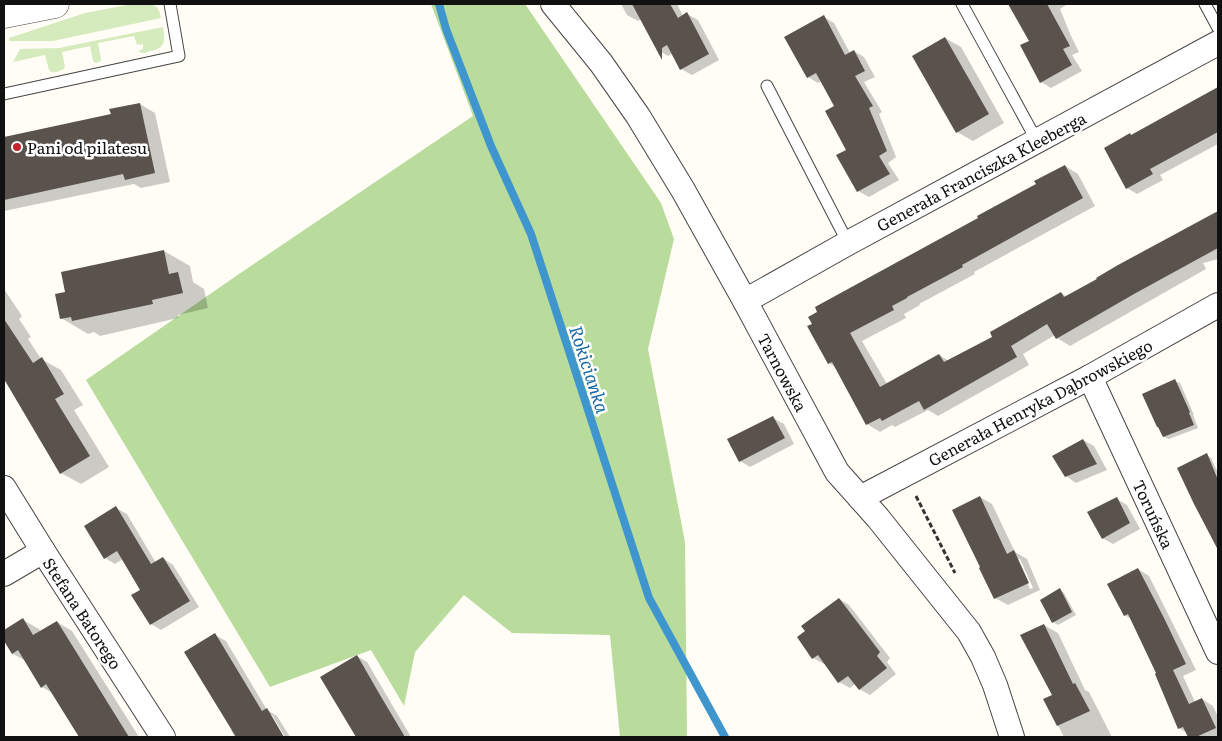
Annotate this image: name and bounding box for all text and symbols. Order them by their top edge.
street label: Generała Franciszka Kleeberga [872,105,1090,237]
place label: Pani od pilatesu [27,135,147,159]
marker: Pani od pilatesu [11,141,23,153]
water label: Rokicianka [563,322,617,417]
street label: Tarnowska [752,329,814,416]
street label: Generała Henryka Dąbrowskiego [924,333,1156,471]
street label: Toruńska [1128,476,1181,553]
street label: Stefana Batorego [38,552,128,674]

